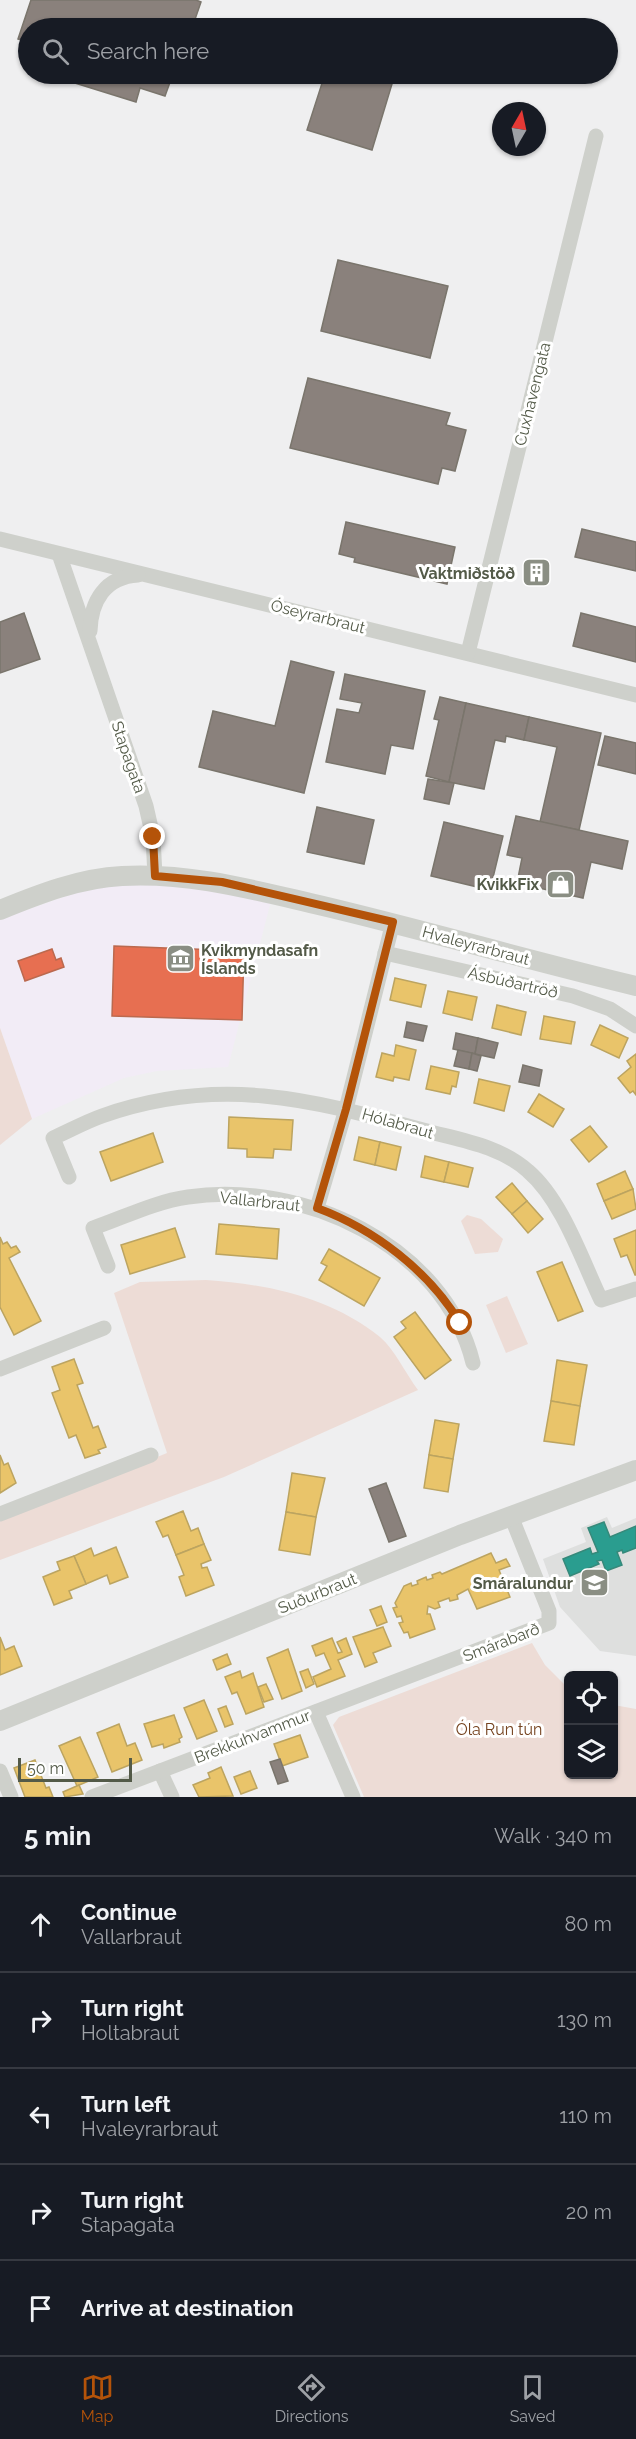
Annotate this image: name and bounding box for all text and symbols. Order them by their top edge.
search box [18,18,618,84]
icon: search [39,35,72,68]
text: Search here [87,38,209,64]
north arrow [492,102,546,156]
street label: Cuxhavengata [510,340,555,448]
building icon: Vaktmiðstöð [520,557,552,589]
place label: Vaktmiðstöð [419,564,515,583]
street label: Óseyrarbraut [269,595,368,638]
street label: Stapagata [107,719,150,796]
route end [139,823,165,849]
shop icon: KvikkFix [544,868,576,900]
place label: KvikkFix [476,875,540,894]
street label: Hvaleyrarbraut [420,922,532,969]
place label: Kvikmyndasafn Íslands [201,941,318,978]
museum icon: Kvikmyndasafn Íslands [164,943,196,975]
street label: Ásbúðartröð [466,962,560,1002]
street label: Hólabraut [360,1104,436,1143]
street label: Vallarbraut [219,1188,302,1215]
route start [446,1309,472,1335]
school or university icon: Smáralundur [578,1567,610,1599]
street label: Suðurbraut [275,1569,360,1618]
place label: Smáralundur [473,1574,573,1593]
street label: Smárabarð [460,1619,542,1666]
map controls [564,1671,618,1779]
button: locate [564,1671,618,1725]
street label: Brekkuhvammur [192,1705,313,1767]
park label: Óla Run tún [456,1719,542,1739]
button: layers [564,1725,618,1779]
scale bar [18,1755,132,1782]
text: 50 m [27,1759,64,1778]
text: 5 min [24,1821,91,1851]
text: Walk · 340 m [494,1824,612,1848]
text: Continue [81,1899,177,1925]
icon: ahead [24,1908,57,1941]
text: 80 m [564,1912,612,1936]
text: Vallarbraut [81,1925,182,1949]
text: Turn right [81,1995,184,2021]
icon: right [24,2004,57,2037]
text: 130 m [557,2008,612,2032]
text: Holtabraut [81,2021,179,2045]
text: Turn left [81,2091,171,2117]
icon: left [24,2100,57,2133]
text: 110 m [559,2104,612,2128]
text: Hvaleyrarbraut [81,2117,218,2141]
text: Turn right [81,2187,184,2213]
icon: right [24,2196,57,2229]
text: 20 m [566,2200,612,2224]
text: Stapagata [81,2213,175,2237]
icon: arrive [24,2292,57,2325]
text: Arrive at destination [81,2295,294,2321]
tab: Map [81,2371,114,2426]
tab: Directions [275,2371,349,2426]
tab: Saved [510,2371,555,2426]

